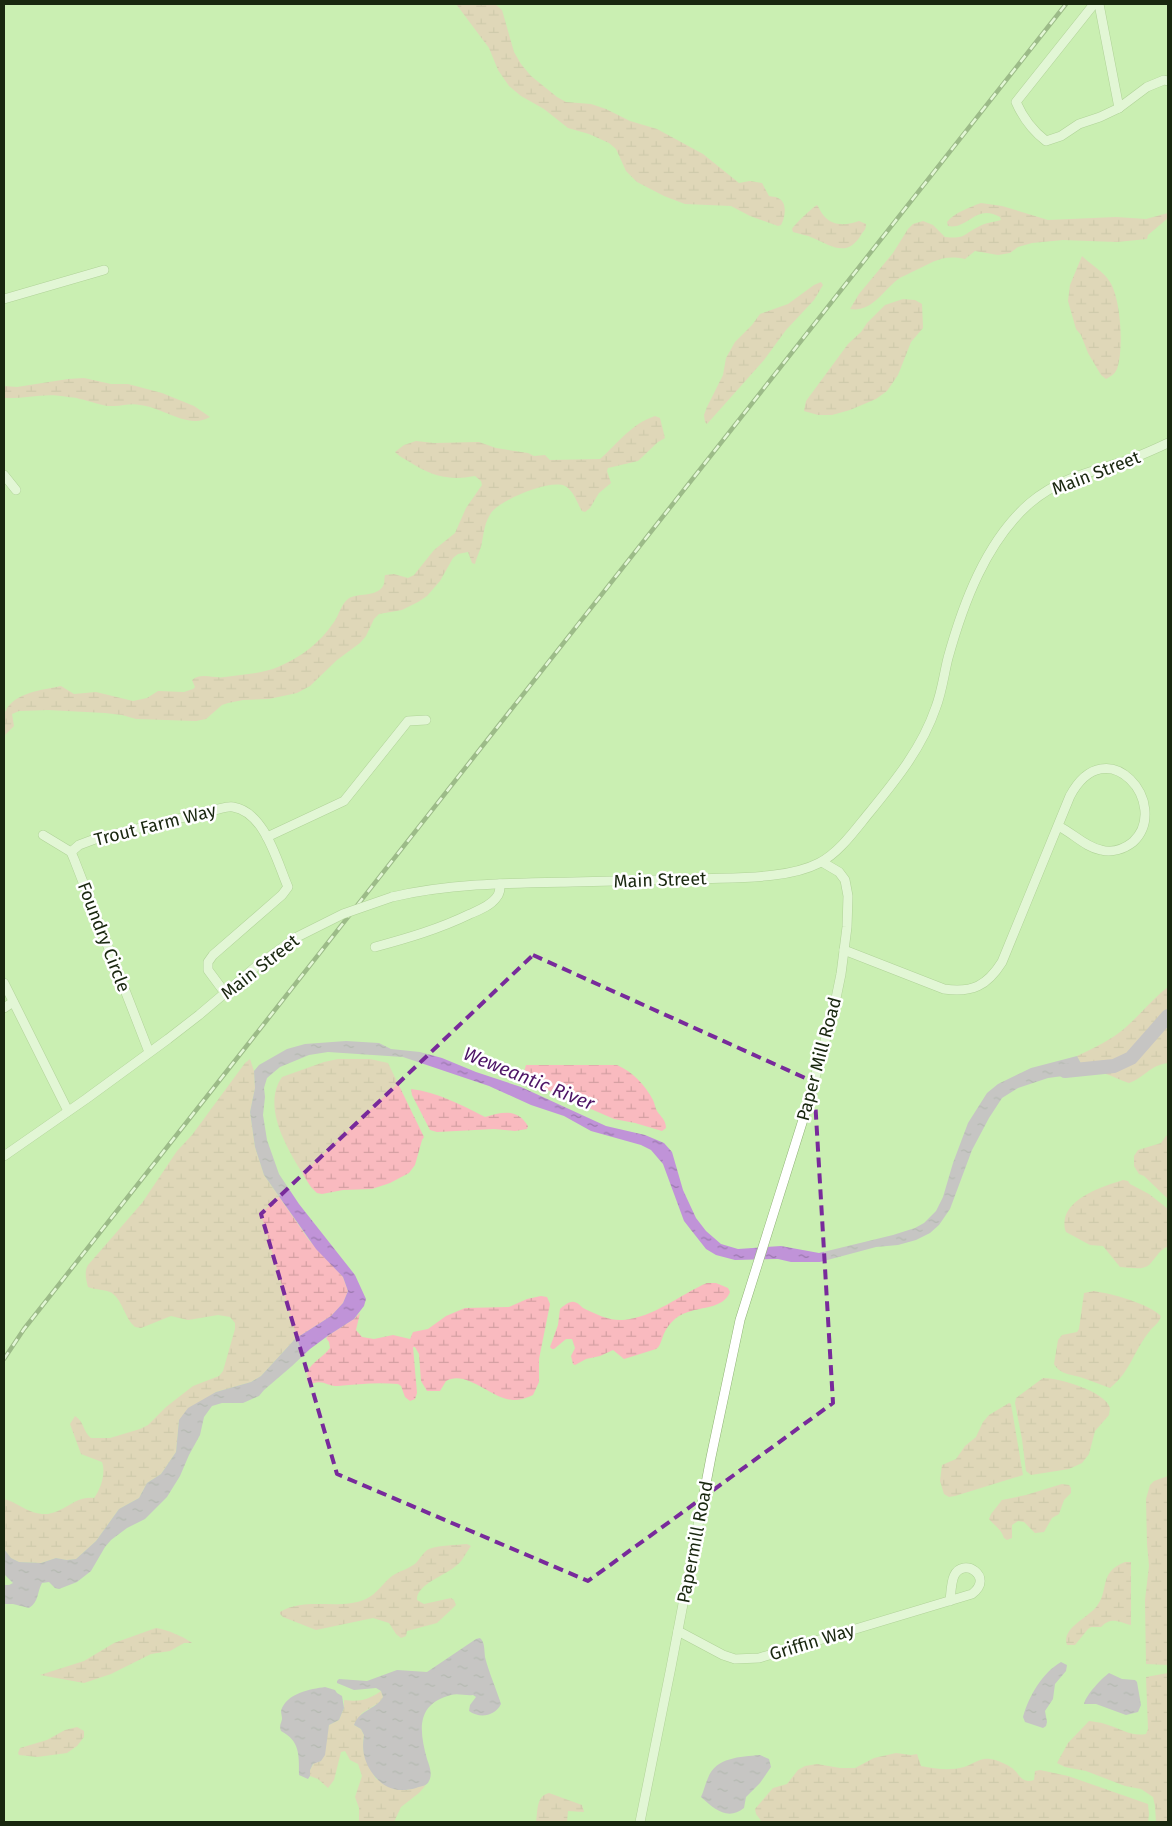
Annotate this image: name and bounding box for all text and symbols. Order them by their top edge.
street label: Main Street [1049,446,1144,500]
street label: Trout Farm Way [92,799,218,851]
street label: Main Street [613,867,707,893]
street label: Foundry Circle [73,879,135,995]
street label: Main Street [217,929,304,1004]
street label: Paper Mill Road [792,995,846,1123]
water label: Weweantic River [460,1042,598,1115]
street label: Papermill Road [672,1479,718,1605]
street label: Griffin Way [767,1619,857,1665]

